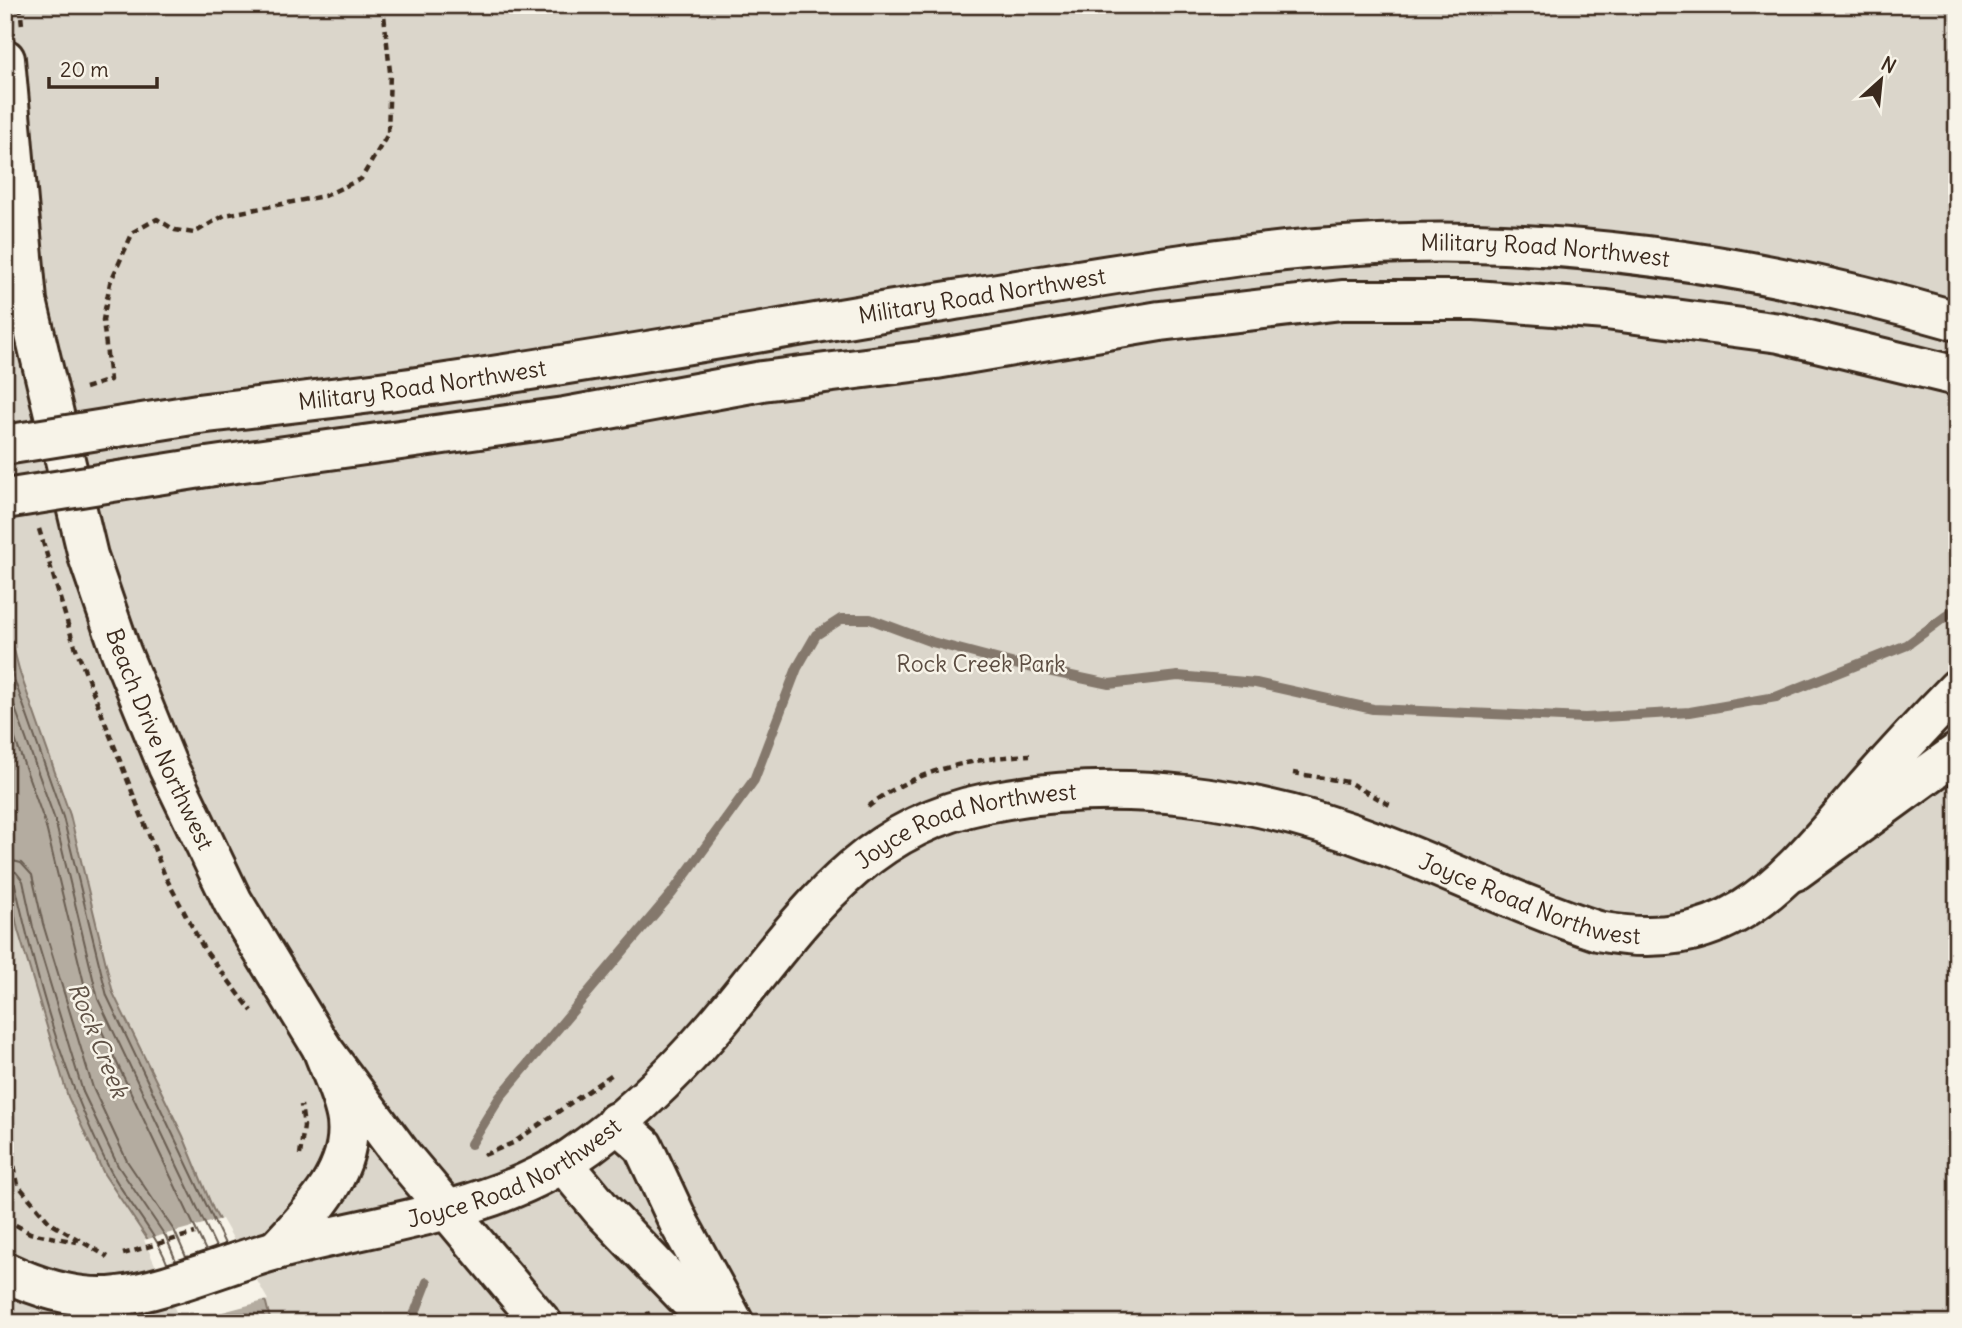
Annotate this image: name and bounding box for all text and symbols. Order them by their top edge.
scale bar [49,46,158,90]
north arrow [1846,46,1916,116]
text: N [1877,51,1900,79]
text: 20 m [60,56,109,83]
street label: Military Road Northwest [1420,227,1672,273]
street label: Military Road Northwest [856,261,1108,330]
street label: Military Road Northwest [297,353,548,416]
street label: Beach Drive Northwest [100,624,221,855]
park label: Rock Creek Park [896,649,1066,678]
street label: Joyce Road Northwest [849,777,1077,875]
street label: Joyce Road Northwest [1415,846,1641,950]
water label: Rock Creek [62,978,136,1103]
street label: Joyce Road Northwest [404,1111,627,1233]

